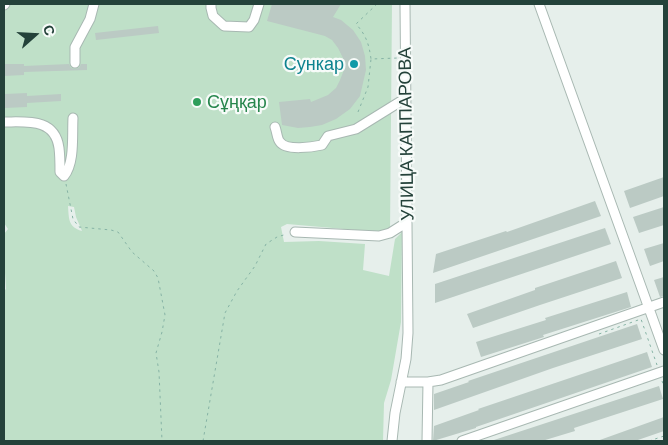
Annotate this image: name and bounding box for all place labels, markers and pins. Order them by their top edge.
place label: Сункар [284,53,344,75]
marker: Сункар [348,58,360,70]
place label: Сұңқар [207,91,267,113]
marker: Сұңқар [191,96,203,108]

